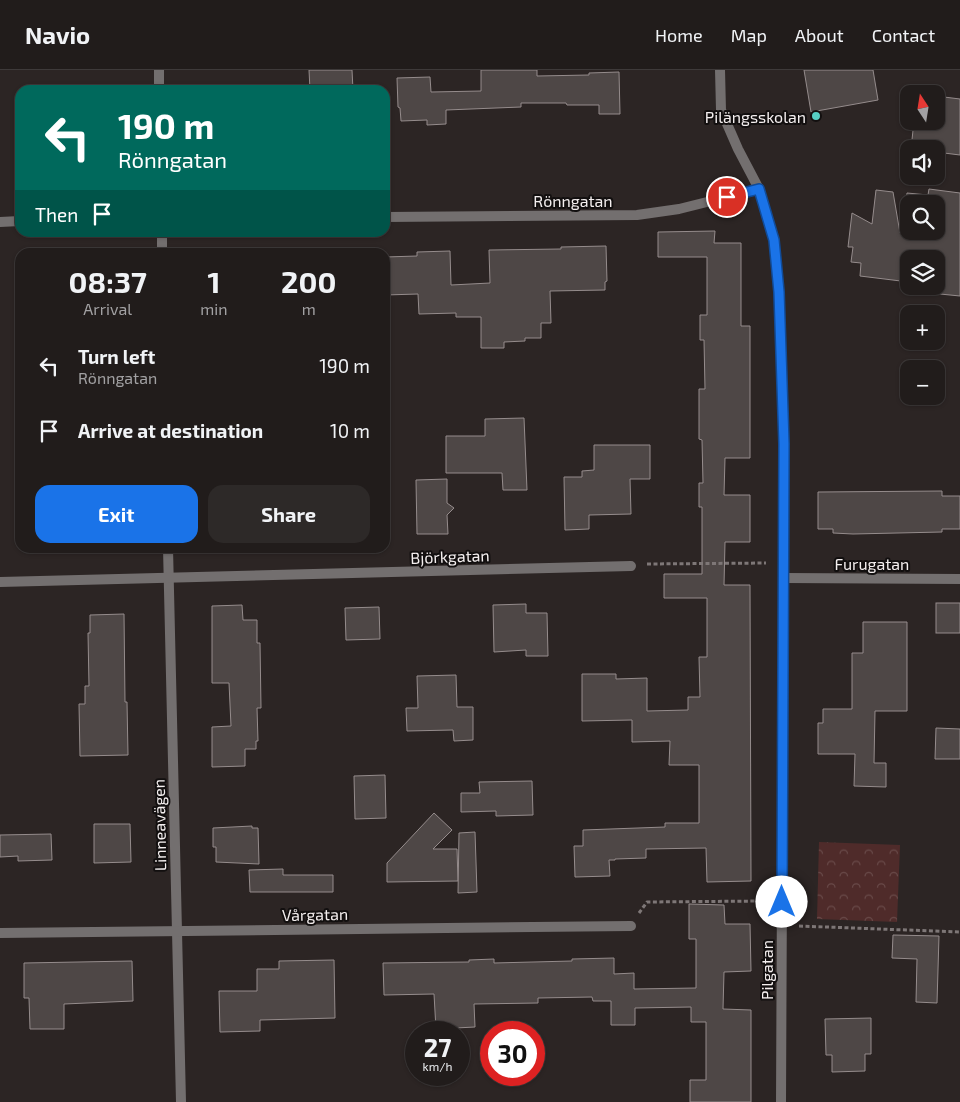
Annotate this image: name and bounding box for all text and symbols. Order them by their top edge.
text: Navio [25,20,90,49]
text: Home [655,24,703,46]
text: Map [731,24,767,46]
text: About [795,24,844,46]
text: Contact [872,24,935,46]
north arrow [900,85,945,130]
map controls [900,85,945,405]
text: 190 m [118,104,214,146]
icon: left [35,105,100,170]
place label: Pilängsskolan [705,107,806,126]
marker: Pilängsskolan [810,110,822,122]
button: sound [900,140,945,185]
text: Rönngatan [118,146,227,172]
pin [706,176,748,218]
icon: arrive [713,183,741,211]
street label: Rönngatan [533,191,613,210]
button: search [900,195,945,240]
icon: arrive [88,200,116,228]
text: Then [35,203,78,226]
button: layers [900,250,945,295]
text: 08:37 [69,263,147,299]
text: 1 [207,263,220,299]
text: 200 [281,263,336,299]
text: Arrival [83,299,132,318]
text: min [200,299,228,318]
text: m [302,299,316,318]
button: + [900,305,945,350]
text: Turn left [78,345,155,368]
icon: left [35,352,63,380]
text: 190 m [319,354,370,377]
button: − [900,360,945,405]
text: Rönngatan [78,368,157,387]
icon: arrive [35,417,63,445]
text: Arrive at destination [78,419,263,442]
text: 10 m [330,419,370,442]
button: Exit [35,485,198,543]
button: Share [208,485,370,543]
street label: Björkgatan [410,545,490,568]
street label: Furugatan [835,554,909,573]
street label: Linneavägen [149,779,169,871]
position arrow [755,875,807,927]
street label: Vårgatan [282,904,348,924]
street label: Pilgatan [757,940,776,1000]
speed limit sign: 30 [480,1021,545,1086]
text: 27 [424,1032,451,1062]
text: km/h [423,1059,452,1073]

